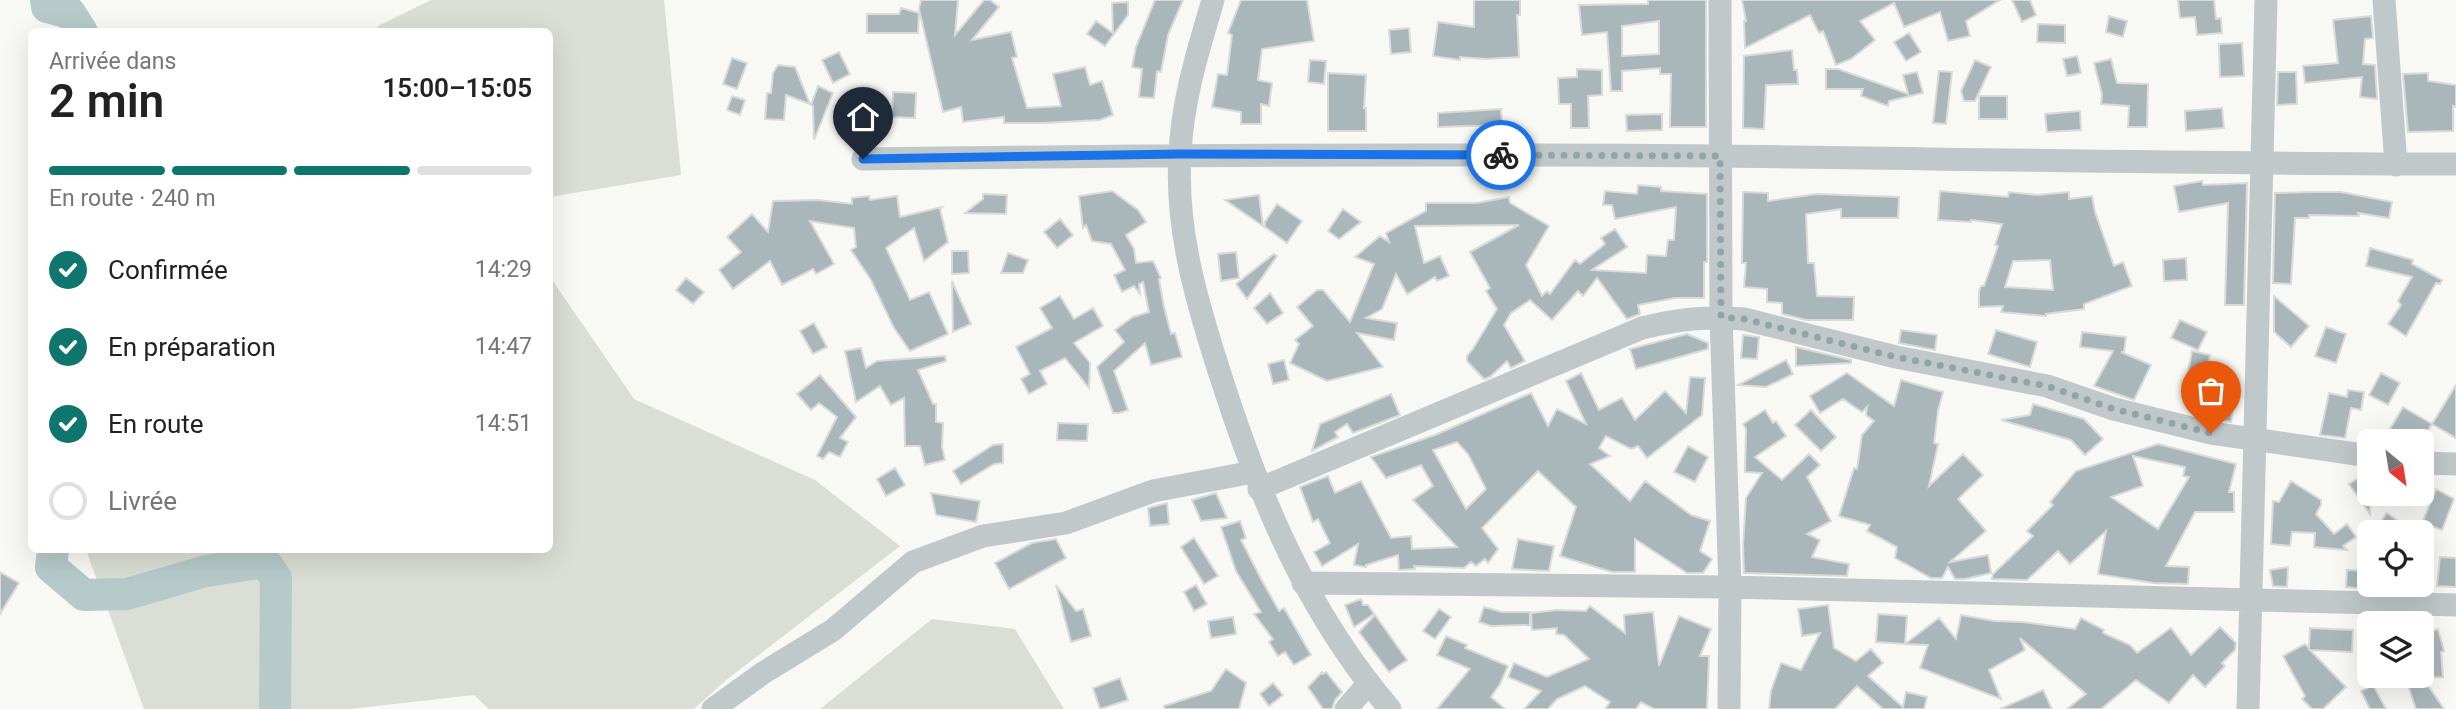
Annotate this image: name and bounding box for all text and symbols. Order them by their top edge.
text: Arrivée dans [49,48,176,75]
text: 15:00–15:05 [382,73,532,103]
text: 2 min [49,74,164,128]
pin [833,87,893,159]
icon: home [844,98,882,136]
courier [1466,120,1536,190]
icon: bike [1482,136,1520,174]
text: En route · 240 m [49,185,216,212]
icon: check [49,251,87,289]
text: Confirmée [108,255,228,285]
text: 14:29 [475,256,532,283]
icon: check [49,328,87,366]
text: En préparation [108,332,276,362]
text: 14:47 [475,333,532,360]
pin [2181,361,2241,433]
icon: bag [2192,372,2230,410]
icon: check [49,405,87,443]
text: En route [108,409,204,439]
text: 14:51 [475,410,532,437]
north arrow [2357,429,2434,506]
map controls [2357,429,2434,688]
text: Livrée [108,486,177,516]
button: locate [2357,520,2434,597]
button: layers [2357,611,2434,688]

